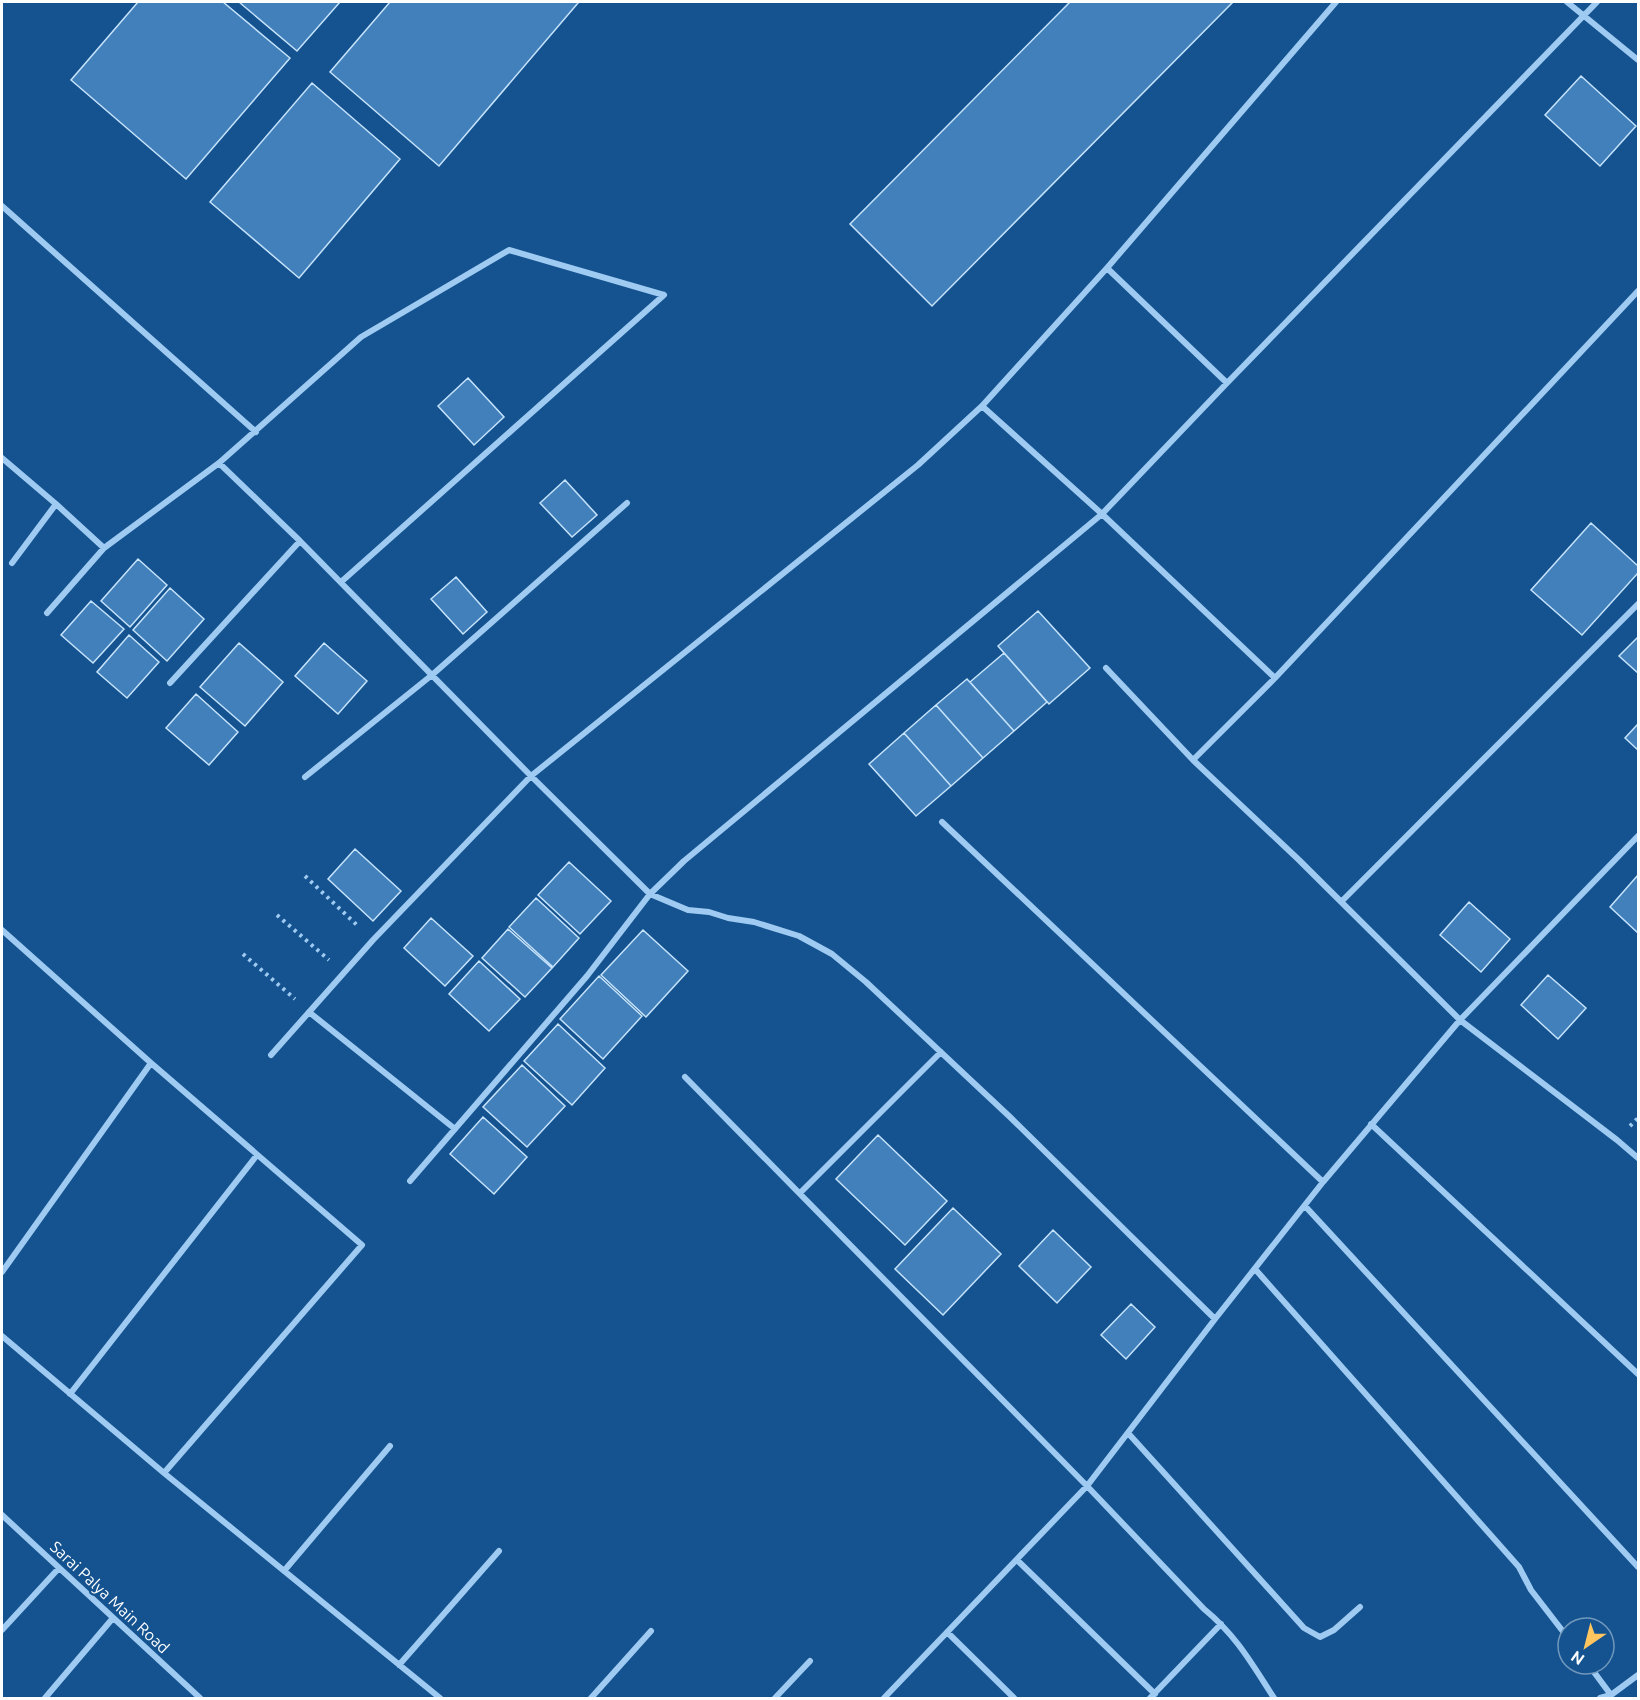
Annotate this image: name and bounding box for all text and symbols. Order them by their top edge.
street label: Sarai Palya Main Road [47,1537,173,1657]
north arrow [1556,1616,1616,1676]
text: N [1567,1647,1587,1669]

